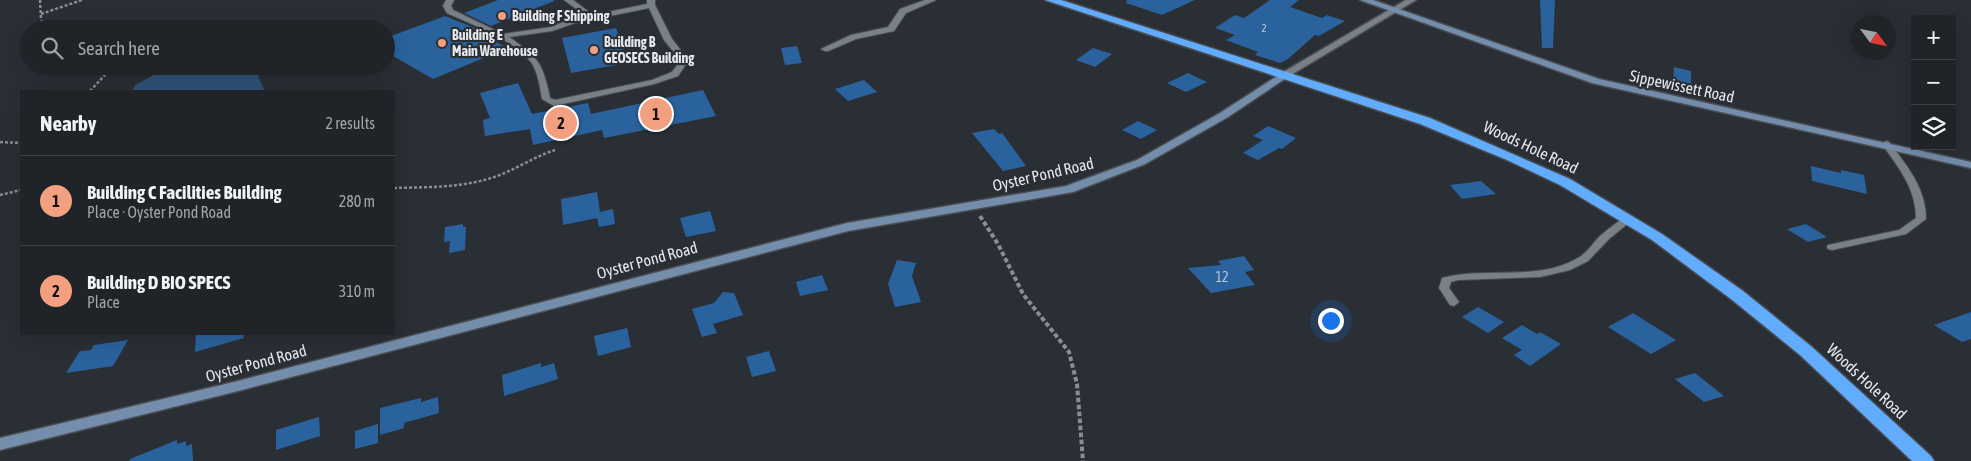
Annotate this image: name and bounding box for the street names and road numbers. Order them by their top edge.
street label: Sippewissett Road [1628,66,1736,107]
street label: Woods Hole Road [1481,117,1581,177]
street label: Oyster Pond Road [991,154,1096,195]
street label: Oyster Pond Road [595,238,700,283]
street label: Woods Hole Road [1823,339,1911,423]
street label: Oyster Pond Road [204,341,309,386]

